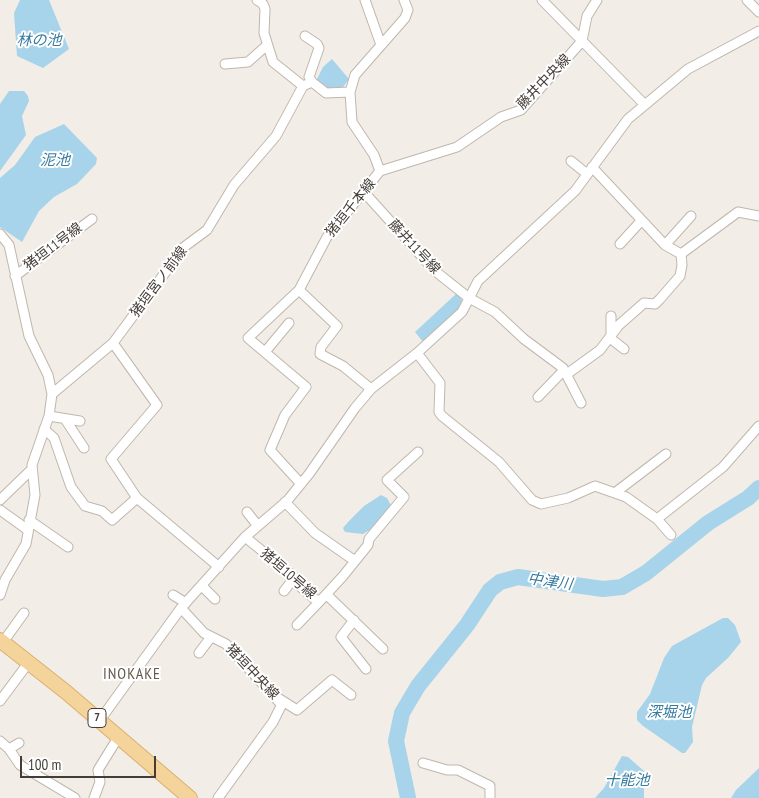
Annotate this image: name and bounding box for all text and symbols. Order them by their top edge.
water label: 林の池 [17,32,61,50]
street label: 藤井中央線 [514,51,574,113]
water label: 泥池 [40,152,70,170]
street label: 猪垣千本線 [322,176,380,240]
street label: 藤井11号線 [384,216,444,278]
street label: 猪垣11号線 [21,220,85,274]
street label: 猪垣宮ノ前線 [127,243,191,321]
street label: 猪垣10号線 [257,545,319,603]
water label: 中津川 [526,570,574,594]
street label: 猪垣中央線 [222,641,282,703]
district label: INOKAKE [102,664,162,684]
water label: 深堀池 [647,704,691,722]
road number: 7 [88,708,106,728]
scale bar [22,746,159,778]
text: 100 m [28,755,61,774]
water label: 十能池 [605,772,649,790]

